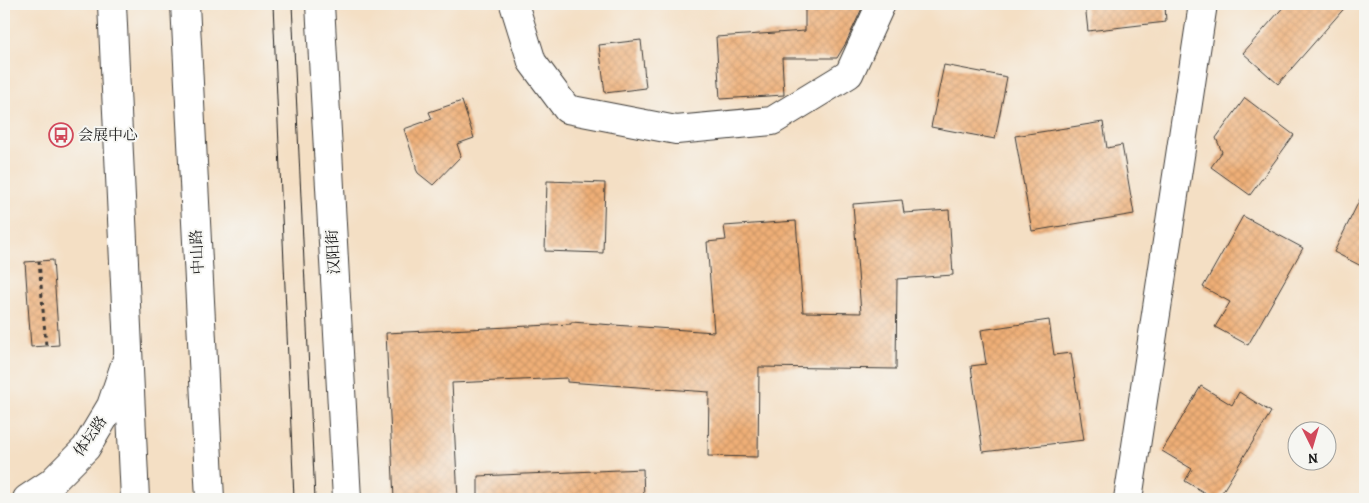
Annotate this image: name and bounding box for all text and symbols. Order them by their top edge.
bus stop icon: 会展中心 [48,122,74,148]
place label: 会展中心 [78,125,138,145]
street label: 中山路 [186,229,208,275]
street label: 汉阳街 [322,229,344,275]
street label: 体坛路 [69,412,111,460]
north arrow [1286,420,1336,470]
text: N [1307,449,1319,468]

